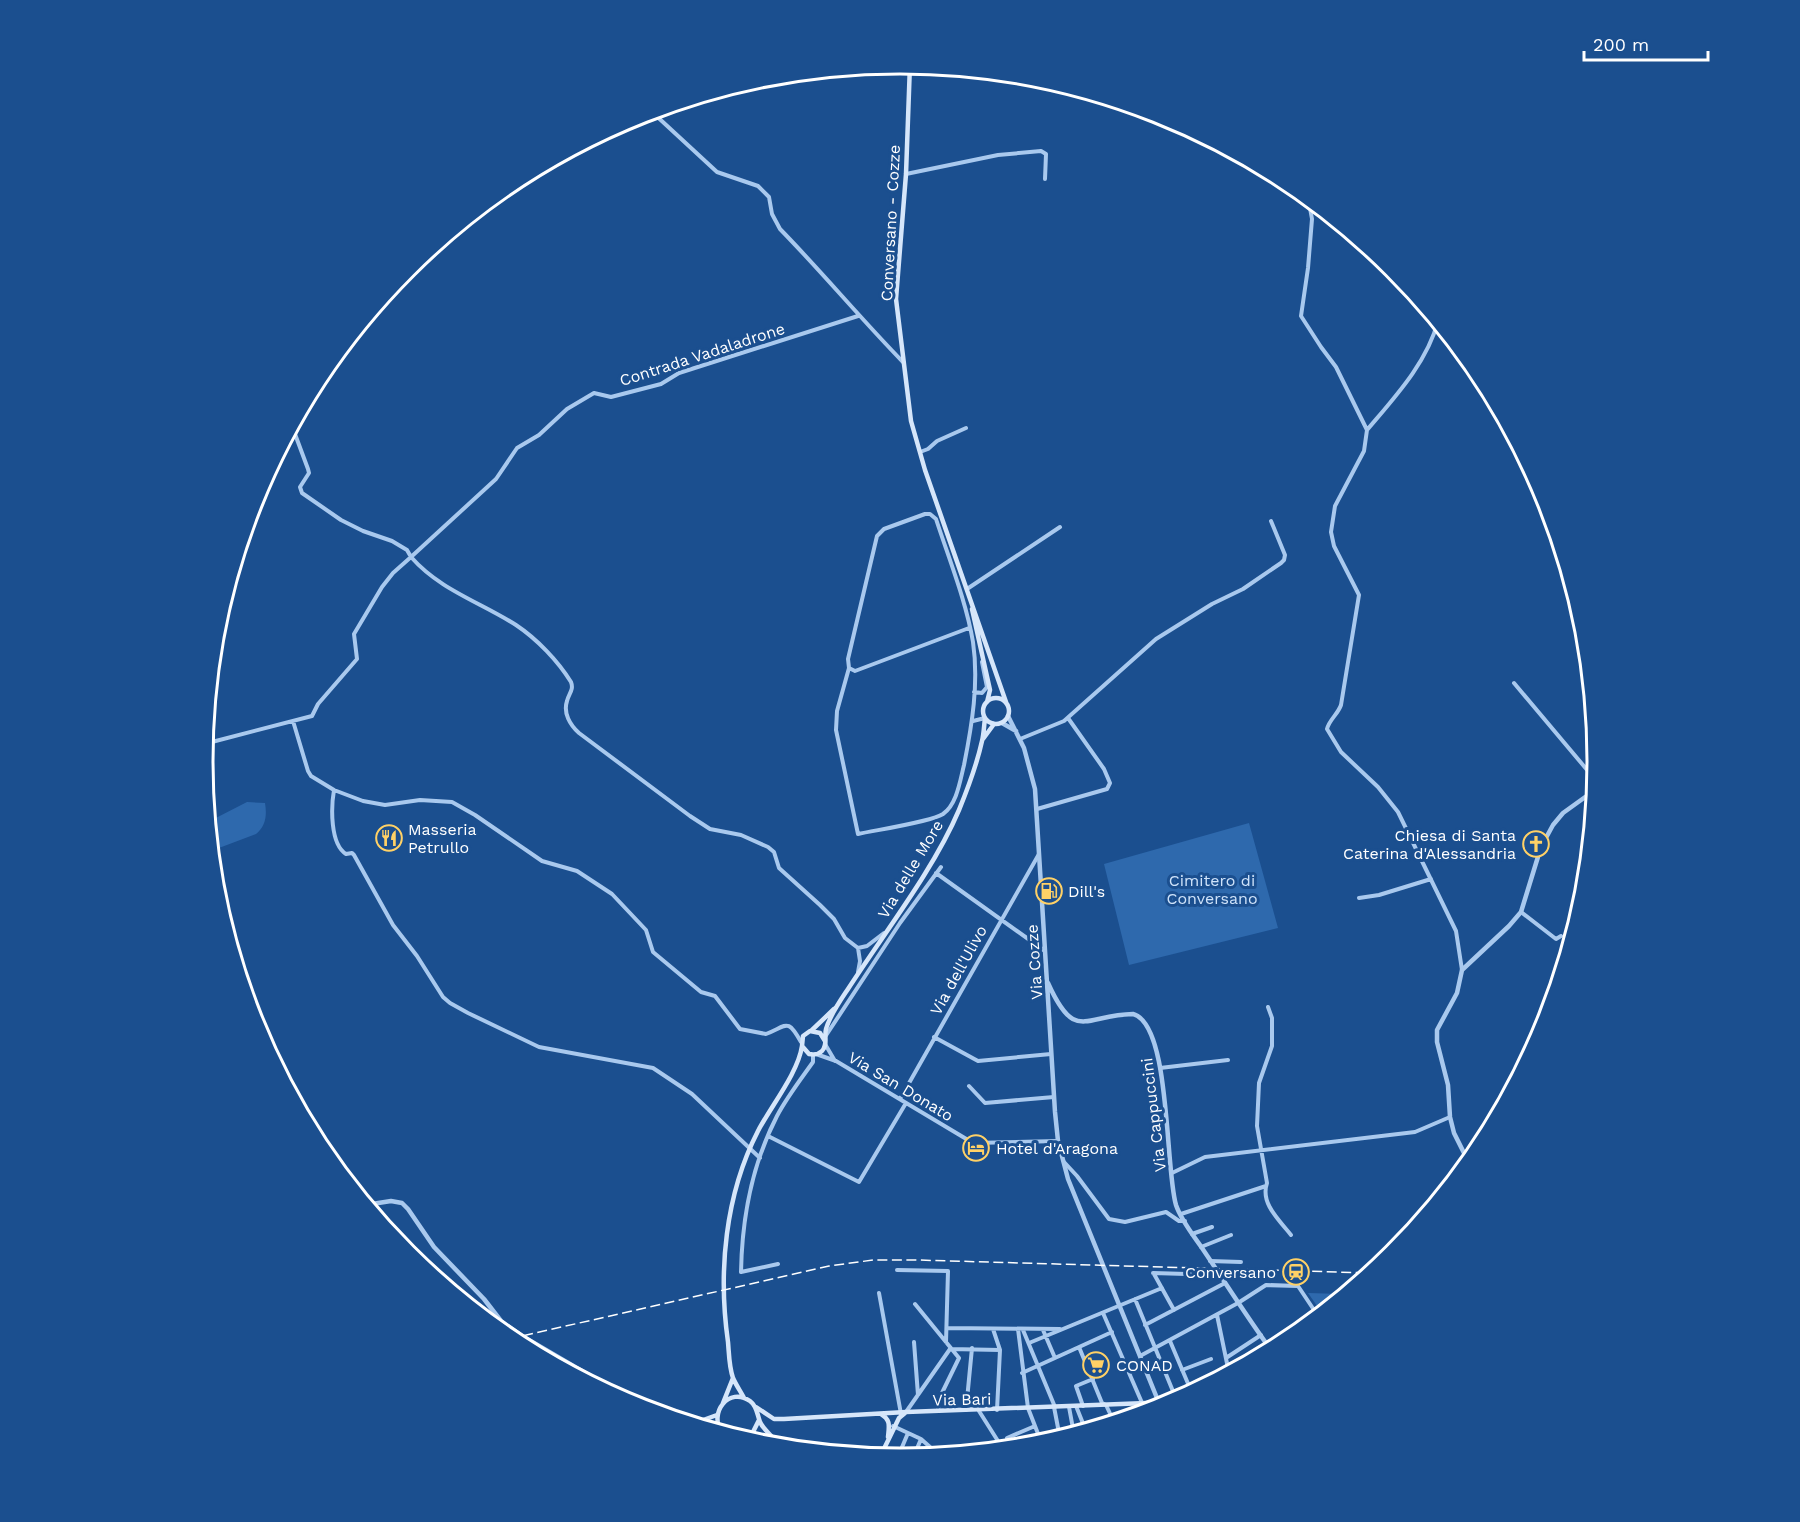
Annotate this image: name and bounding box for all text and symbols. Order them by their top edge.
scale bar [1584,24,1708,62]
text: 200 m [1593,34,1649,55]
street label: Conversano - Cozze [877,144,904,302]
street label: Contrada Vadaladrone [617,319,787,390]
street label: Via delle More [874,817,947,922]
place label: Masseria Petrullo [408,820,477,857]
restaurant icon: Masseria Petrullo [374,823,404,853]
place label: Chiesa di Santa Caterina d'Alessandria [1343,826,1516,863]
church icon: Chiesa di Santa Caterina d'Alessandria [1521,829,1551,859]
park label: Cimitero di Conversano [1166,871,1258,908]
fuel station icon: Dill's [1034,876,1064,906]
place label: Dill's [1068,882,1105,901]
street label: Via dell'Ulivo [926,922,991,1018]
street label: Via Cozze [1022,924,1047,1000]
street label: Via San Donato [845,1048,957,1125]
street label: Via Cappuccini [1137,1057,1170,1173]
hotel icon: Hotel d'Aragona [961,1133,991,1163]
place label: Hotel d'Aragona [996,1139,1118,1158]
station icon: Conversano [1281,1257,1311,1287]
place label: Conversano [1185,1263,1276,1282]
supermarket icon: CONAD [1081,1350,1111,1380]
place label: CONAD [1116,1356,1173,1375]
street label: Via Bari [932,1389,992,1410]

